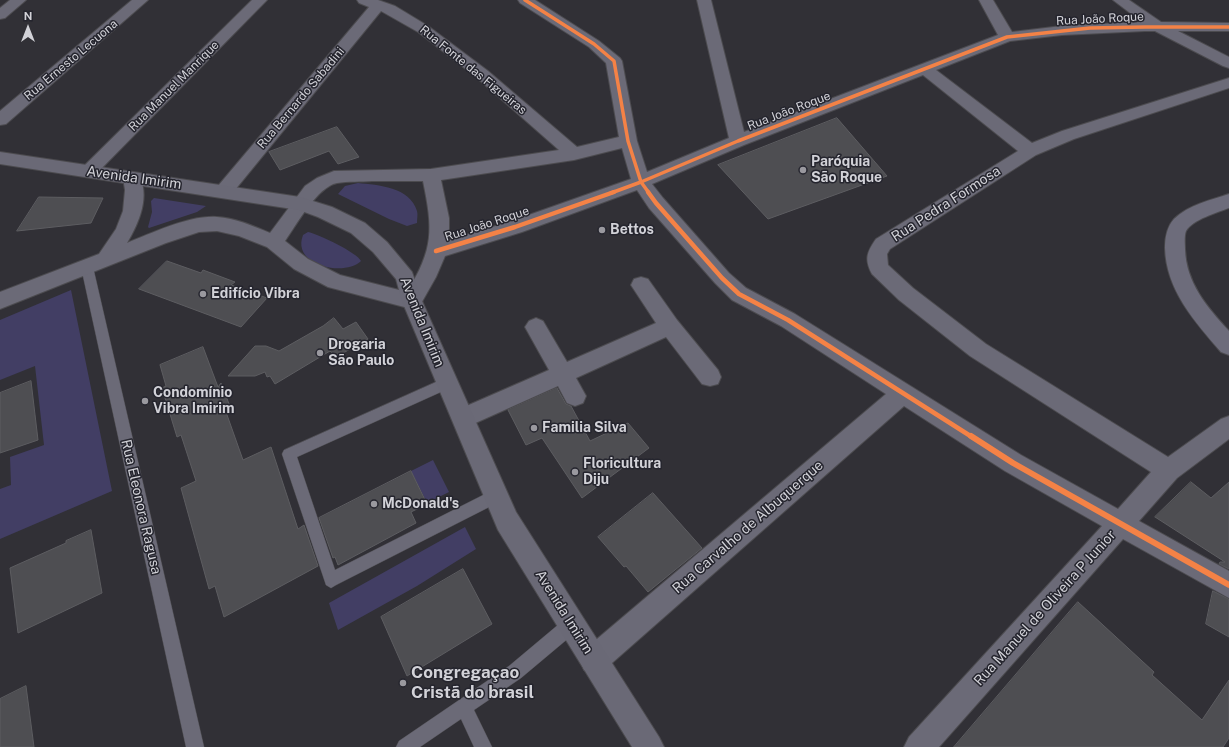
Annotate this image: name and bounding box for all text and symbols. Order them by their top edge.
north arrow [8,8,48,48]
text: N [24,10,32,22]
street label: Rua João Roque [1056,10,1144,28]
street label: Rua Ernesto Lecuona [21,17,121,103]
street label: Rua Fonte das Figueiras [417,22,529,118]
street label: Rua Manuel Manrique [126,38,222,134]
street label: Rua Bernardo Sabadini [254,44,348,152]
street label: Rua João Roque [745,89,833,133]
place label: Paróquia São Roque [811,154,882,186]
street label: Avenida Imirim [85,163,183,193]
street label: Rua Pedra Formosa [888,163,1004,245]
marker: Paróquia São Roque [798,165,808,175]
street label: Rua João Roque [443,204,531,244]
place label: Bettos [610,222,654,238]
marker: Bettos [597,225,607,235]
street label: Avenida Imirim [396,274,448,370]
place label: Edifício Vibra [211,286,300,302]
marker: Edifício Vibra [198,289,208,299]
place label: Drogaria São Paulo [328,337,394,370]
marker: Drogaria São Paulo [315,348,325,358]
place label: Condomínio Vibra Imirim [153,385,235,418]
marker: Condomínio Vibra Imirim [140,396,150,406]
place label: Familia Silva [542,420,627,436]
marker: Familia Silva [529,423,539,433]
street label: Rua Eleonora Ragusa [117,438,165,576]
place label: Floricultura Diju [583,456,661,488]
street label: Rua Carvalho de Albuquerque [669,457,827,597]
marker: Floricultura Diju [570,467,580,477]
place label: McDonald's [382,496,459,512]
marker: McDonald's [369,499,379,509]
street label: Rua Manuel de Oliveira P Junior [971,527,1119,689]
street label: Avenida Imirim [532,567,596,657]
place label: Congregaçao Cristã do brasil [411,663,534,703]
marker: Congregaçao Cristã do brasil [398,678,408,688]

